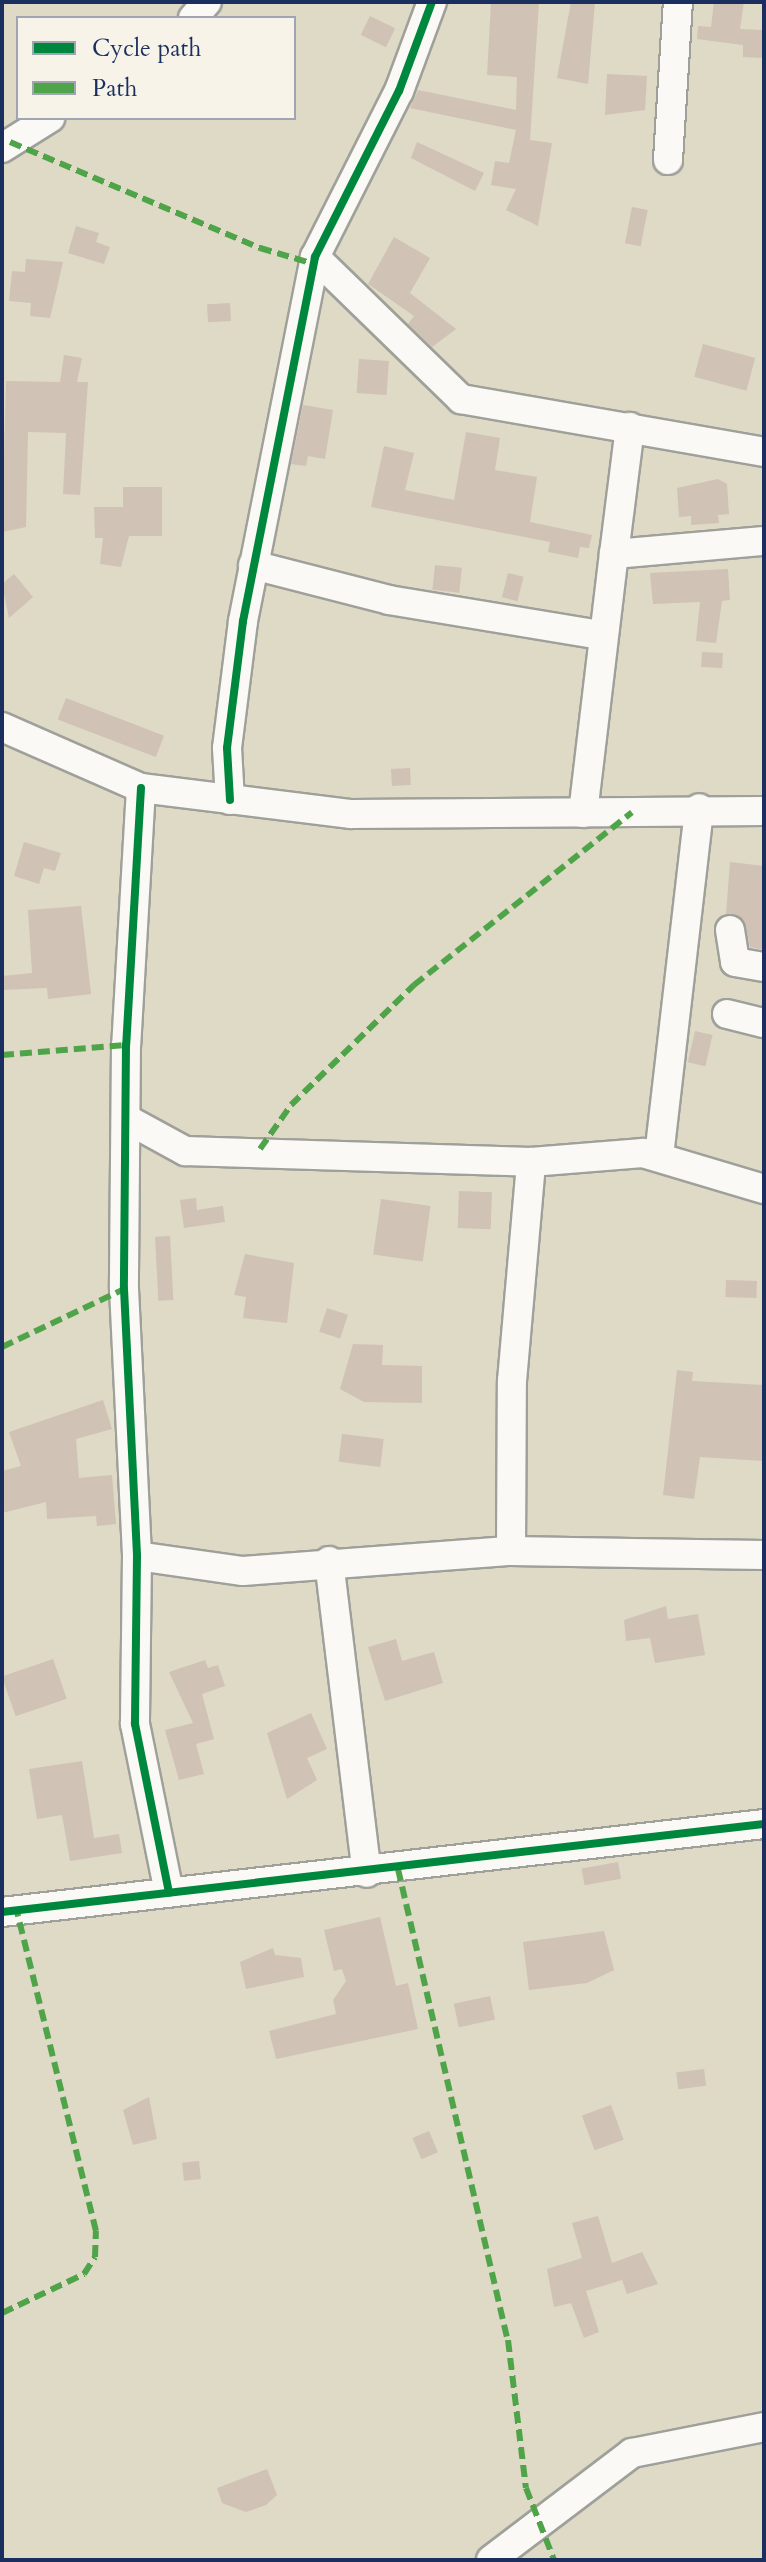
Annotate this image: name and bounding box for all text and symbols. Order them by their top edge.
legend [16,16,296,120]
text: Cycle path [92,32,201,65]
text: Path [92,72,137,105]

